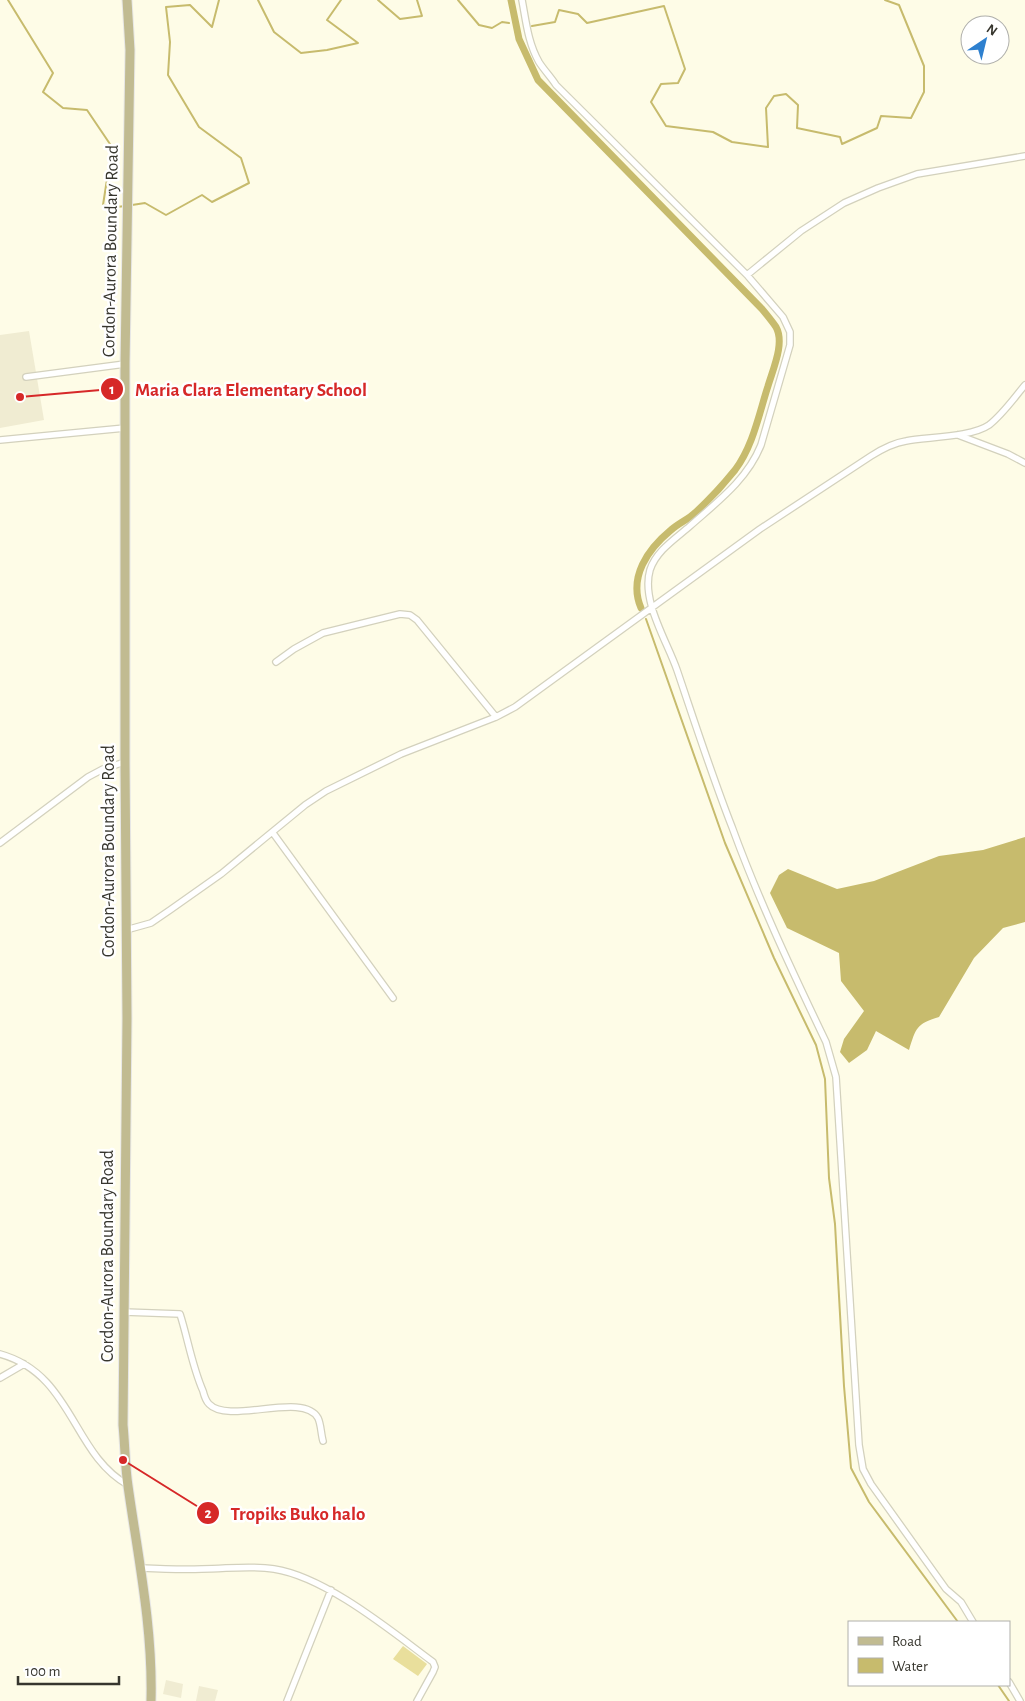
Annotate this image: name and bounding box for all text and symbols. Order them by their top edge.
north arrow [960,15,1010,65]
text: N [984,22,1000,39]
street label: Cordon-Aurora Boundary Road [100,145,122,357]
callout: Maria Clara Elementary School [100,372,376,406]
text: Maria Clara Elementary School [135,381,367,400]
text: 1 [109,382,115,397]
street label: Cordon-Aurora Boundary Road [100,745,118,957]
street label: Cordon-Aurora Boundary Road [99,1150,117,1362]
callout: Tropiks Buko halo [195,1496,375,1530]
text: Tropiks Buko halo [231,1505,365,1524]
text: 2 [204,1506,212,1521]
legend [848,1621,1010,1686]
text: Road [892,1634,922,1649]
scale bar [18,1654,119,1686]
text: Water [892,1659,928,1674]
text: 100 m [25,1664,60,1679]

